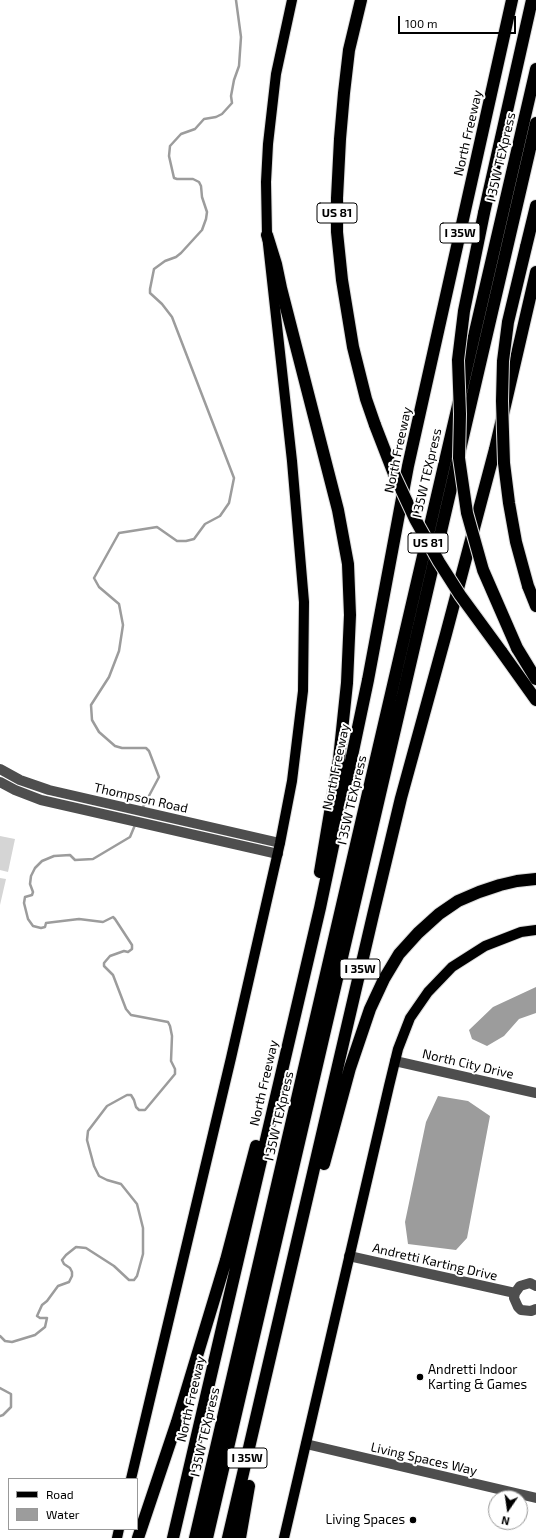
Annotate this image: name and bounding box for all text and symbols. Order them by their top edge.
scale bar [400,8,518,34]
text: 100 m [405,16,437,30]
street label: North Freeway [451,89,485,177]
street label: I 35W TEXpress [483,111,519,203]
road number: US 81 [317,203,357,223]
road number: I 35W [440,223,480,243]
street label: North Freeway [381,406,415,494]
street label: I 35W TEXpress [409,427,445,519]
road number: US 81 [408,533,448,553]
street label: North Freeway [319,723,353,811]
street label: I 35W TEXpress [334,754,370,846]
street label: Thompson Road [93,780,189,816]
road number: I 35W [340,959,380,979]
street label: North Freeway [247,1039,281,1127]
street label: North City Drive [421,1046,515,1082]
street label: I 35W TEXpress [261,1070,297,1162]
street label: Andretti Karting Drive [371,1240,499,1284]
street label: North Freeway [174,1355,208,1443]
place label: Andretti Indoor Karting & Games [428,1362,527,1393]
marker: Andretti Indoor Karting & Games [415,1372,425,1382]
street label: I 35W TEXpress [187,1386,223,1478]
street label: Living Spaces Way [369,1439,479,1479]
road number: I 35W [227,1448,267,1468]
legend [8,1478,138,1530]
text: Road [46,1487,74,1501]
north arrow [488,1490,528,1530]
text: Water [46,1507,80,1521]
place label: Living Spaces [325,1512,405,1528]
text: N [500,1514,511,1528]
marker: Living Spaces [408,1515,418,1525]

